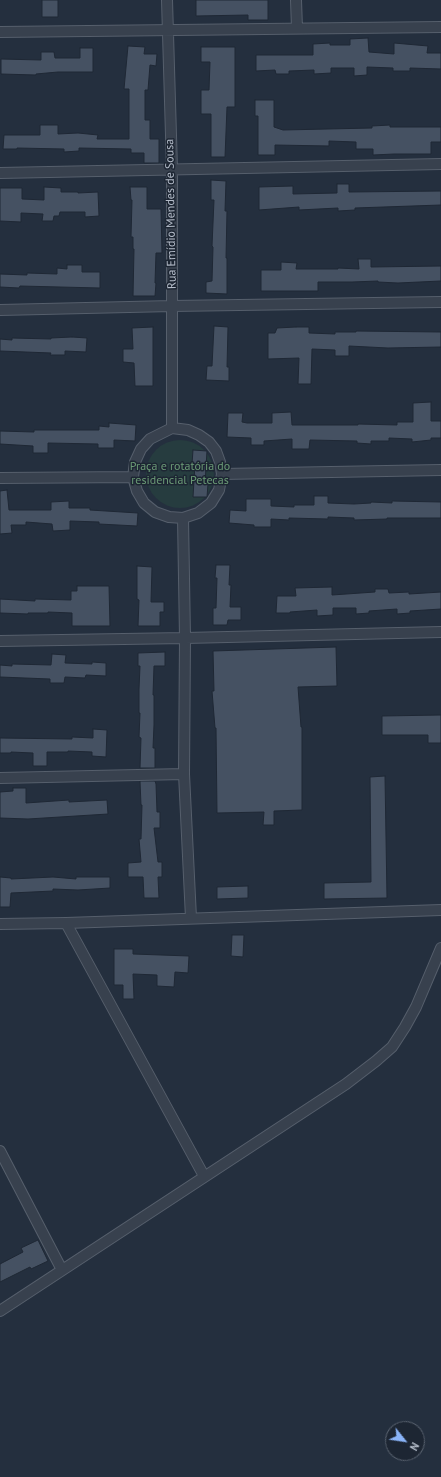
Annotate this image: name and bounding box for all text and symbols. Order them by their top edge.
street label: Rua Emídio Mendes de Sousa [162,139,180,289]
park label: Praça e rotatória do residencial Petecas [130,460,230,488]
north arrow [385,1421,425,1461]
text: N [407,1440,422,1453]

